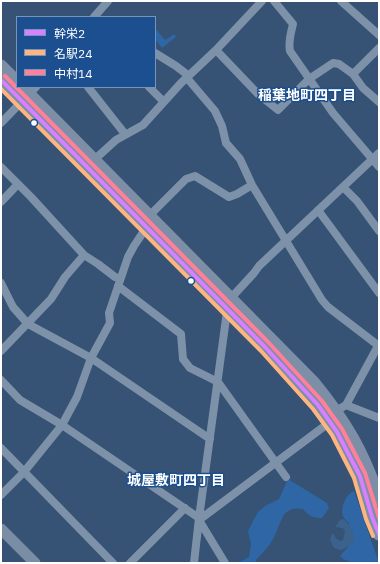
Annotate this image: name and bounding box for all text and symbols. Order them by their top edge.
legend [16,16,156,88]
text: 幹栄2 [54,26,85,41]
text: 名駅24 [54,46,92,61]
text: 中村14 [54,66,92,81]
district label: 稲葉地町四丁目 [258,88,356,104]
unlabelled marker [29,118,39,128]
unlabelled marker [186,276,196,286]
district label: 城屋敷町四丁目 [127,473,225,489]

